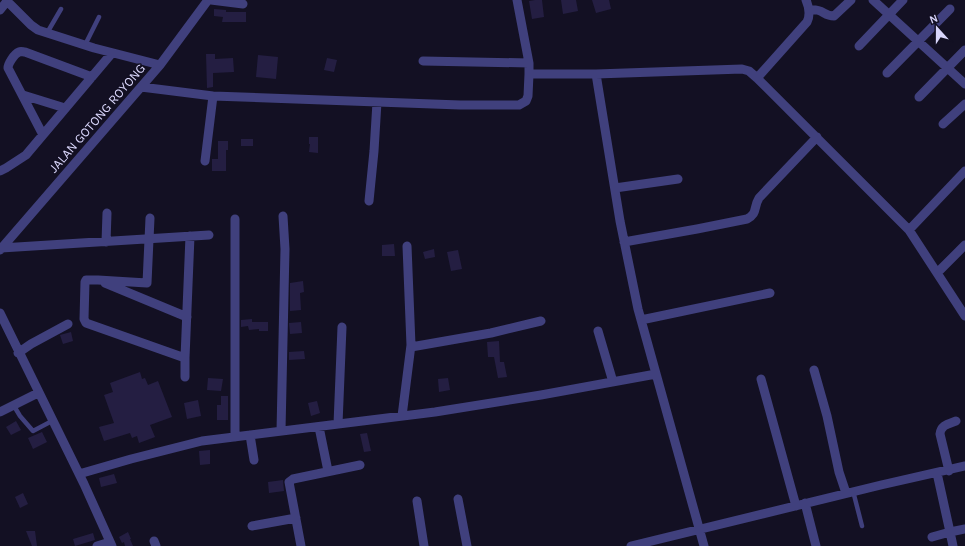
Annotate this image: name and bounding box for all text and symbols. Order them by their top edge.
north arrow [917,8,957,48]
text: N [928,12,940,27]
street label: JALAN GOTONG ROYONG [46,61,148,175]

